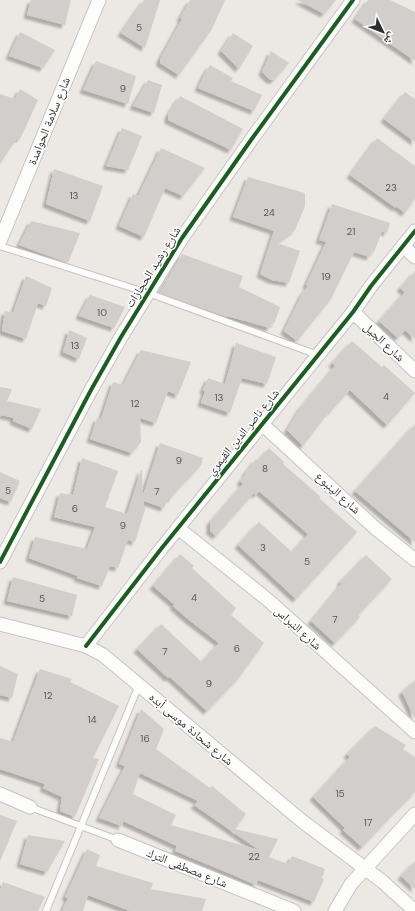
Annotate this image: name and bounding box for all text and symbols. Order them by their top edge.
north arrow [363,12,403,52]
house number: 5 [136,21,142,34]
text: ش [380,29,399,48]
street label: شارع سلامة الحوامدة [24,75,74,167]
house number: 9 [120,82,126,95]
house number: 23 [385,181,397,194]
house number: 13 [69,189,79,202]
house number: 24 [263,206,275,219]
street label: شارع رشيد الحجازات [122,223,184,311]
house number: 21 [347,225,355,238]
house number: 19 [321,270,331,283]
house number: 10 [97,306,107,319]
street label: شارع الجيل [360,319,408,365]
house number: 13 [70,339,80,352]
street label: شارع ناصر الدين القيمري [203,385,284,480]
house number: 4 [383,390,389,403]
house number: 13 [214,391,224,404]
house number: 12 [131,397,140,410]
house number: 9 [176,454,182,467]
house number: 8 [262,462,268,475]
street label: شارع الينبوع [312,468,364,518]
house number: 5 [5,484,11,497]
house number: 7 [154,485,160,498]
house number: 6 [72,502,78,515]
house number: 9 [120,519,126,532]
house number: 3 [260,541,266,554]
house number: 5 [304,555,310,568]
house number: 4 [191,591,197,604]
house number: 5 [39,592,45,605]
street label: شارع النبراس [271,603,325,654]
house number: 7 [332,613,338,626]
house number: 6 [234,642,240,655]
house number: 7 [162,645,168,658]
house number: 9 [206,677,212,690]
house number: 12 [44,689,53,702]
street label: شارع شحادة موسى أبده [146,689,236,769]
house number: 14 [87,713,97,726]
house number: 16 [140,732,150,745]
house number: 15 [335,787,345,800]
house number: 17 [364,816,372,829]
street label: شارع مصطفى الترك [144,845,230,892]
house number: 22 [248,850,260,863]

